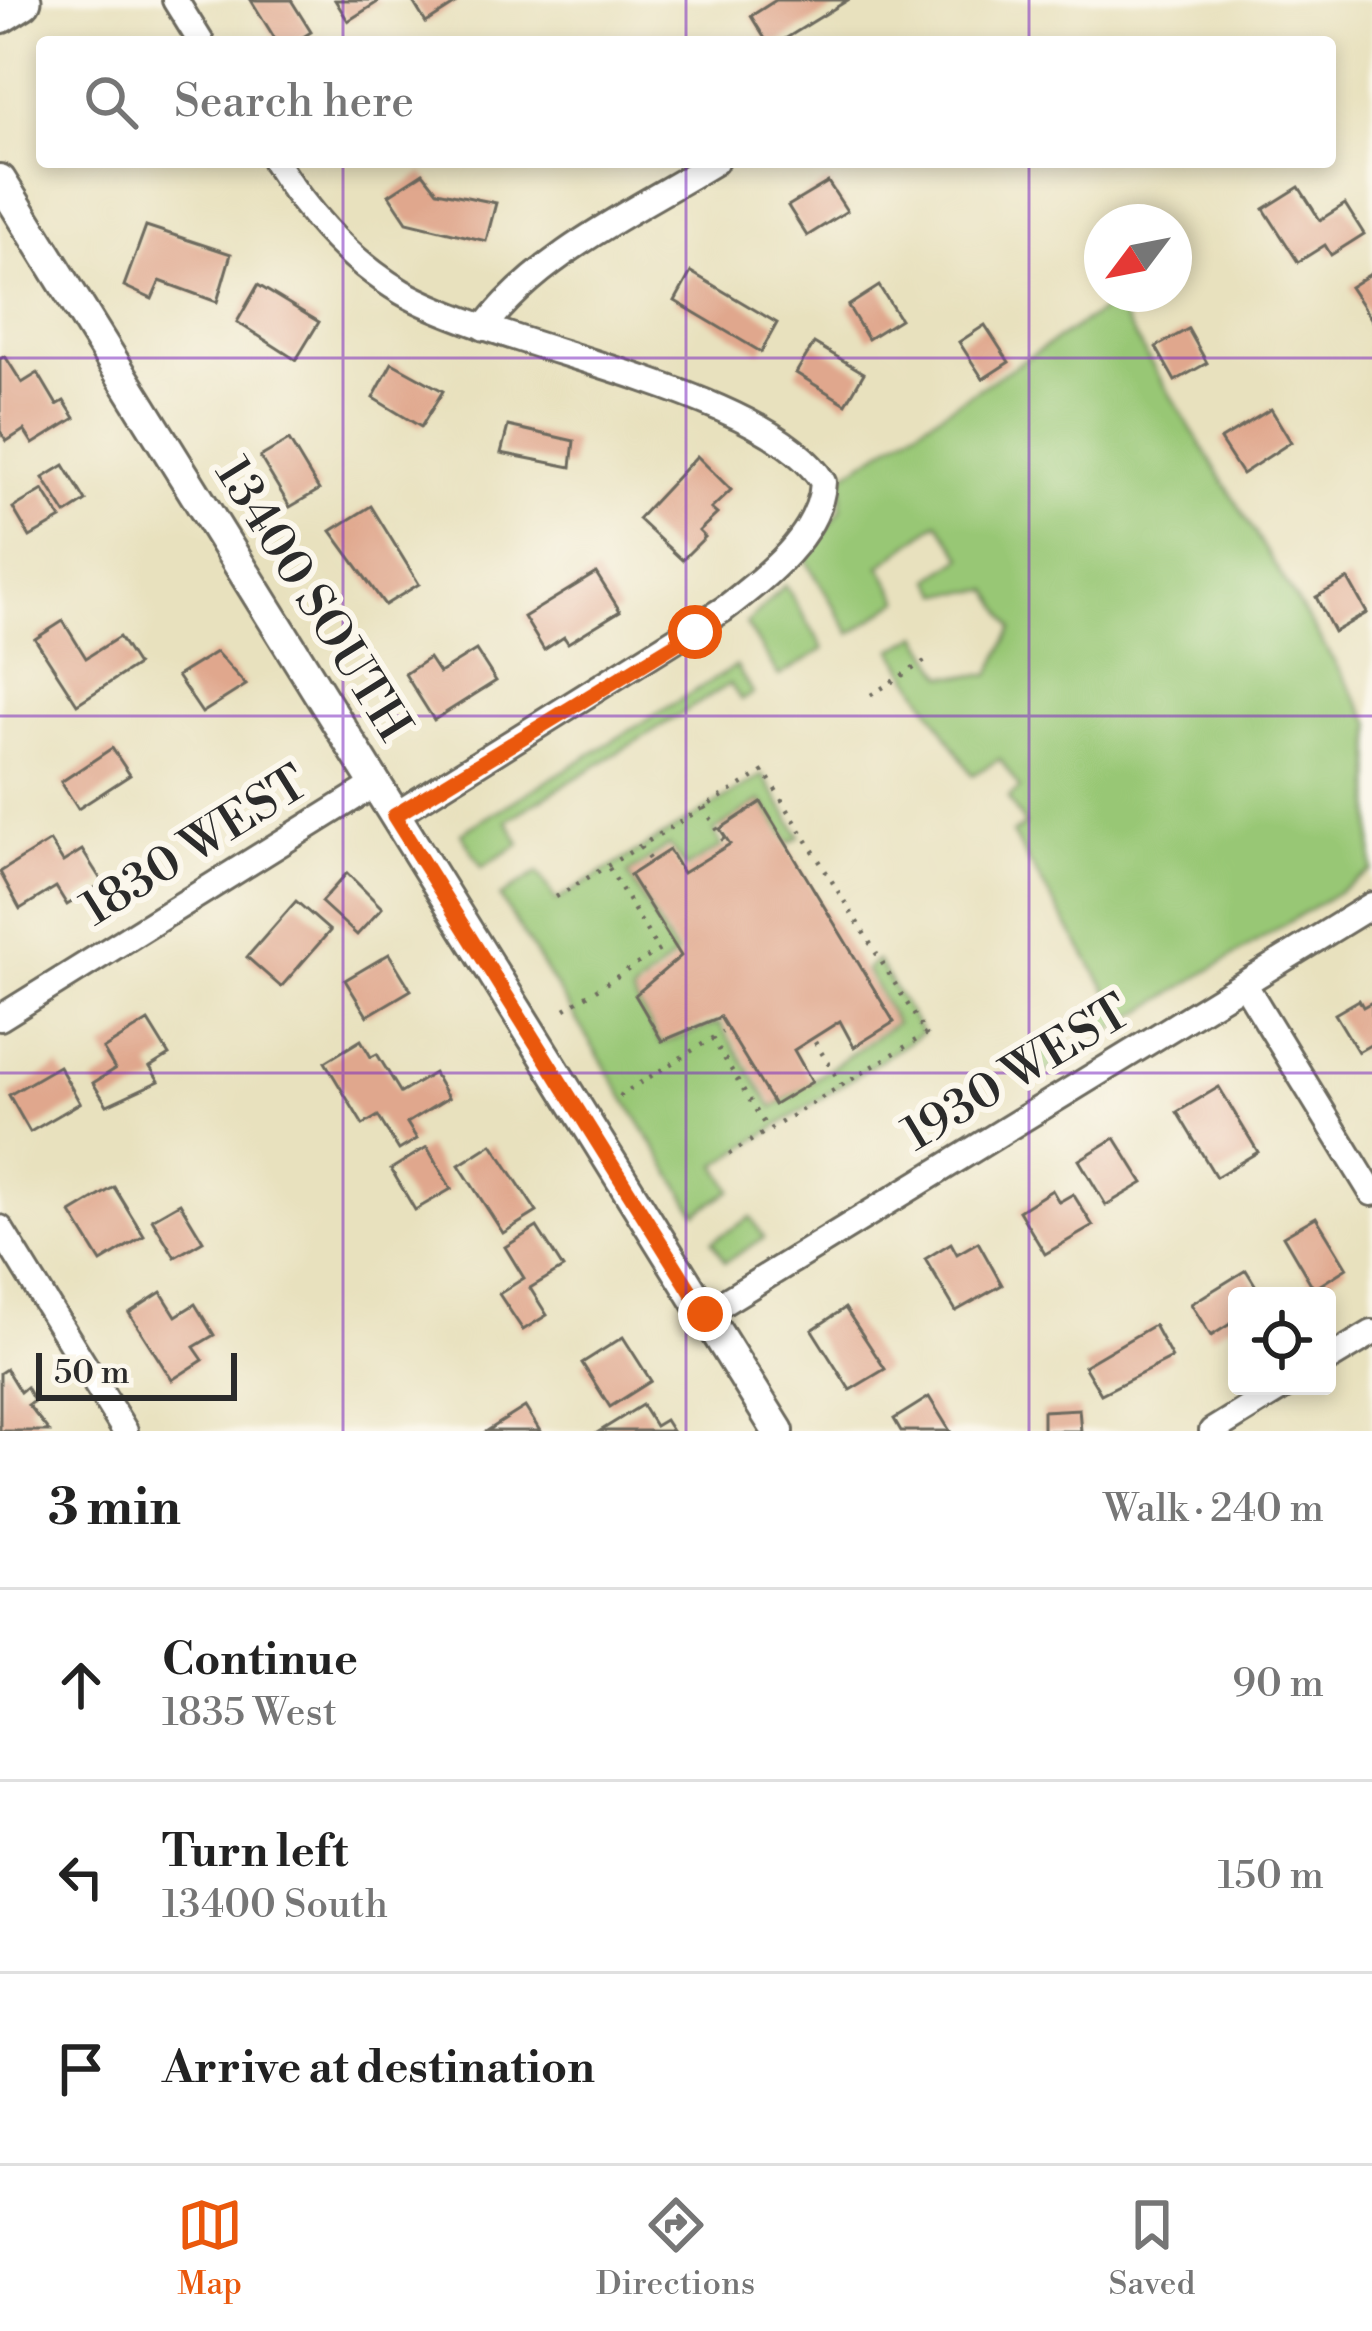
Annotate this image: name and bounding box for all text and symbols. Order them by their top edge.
search box [36,36,1336,168]
icon: search [78,69,144,135]
text: Search here [174,74,414,131]
north arrow [1084,204,1192,312]
street label: 13400 SOUTH [201,447,423,753]
route start [668,605,722,659]
street label: 1830 WEST [71,754,319,940]
street label: 1930 WEST [893,983,1141,1165]
route end [678,1287,732,1341]
map controls [1228,1287,1336,1395]
button: locate [1228,1287,1336,1395]
scale bar [36,1347,237,1400]
text: 50 m [54,1353,130,1394]
text: 3 min [48,1477,181,1541]
text: Walk · 240 m [1103,1485,1324,1534]
text: Continue [162,1632,358,1689]
icon: ahead [48,1652,114,1718]
text: 90 m [1232,1660,1324,1709]
text: 1835 West [162,1689,337,1738]
text: Turn left [162,1824,348,1881]
icon: left [48,1844,114,1910]
text: 150 m [1218,1852,1324,1901]
text: 13400 South [162,1881,388,1930]
icon: arrive [48,2036,114,2102]
text: Arrive at destination [162,2040,595,2097]
tab: Map [177,2192,243,2305]
tab: Directions [596,2192,755,2305]
tab: Saved [1109,2192,1195,2305]

